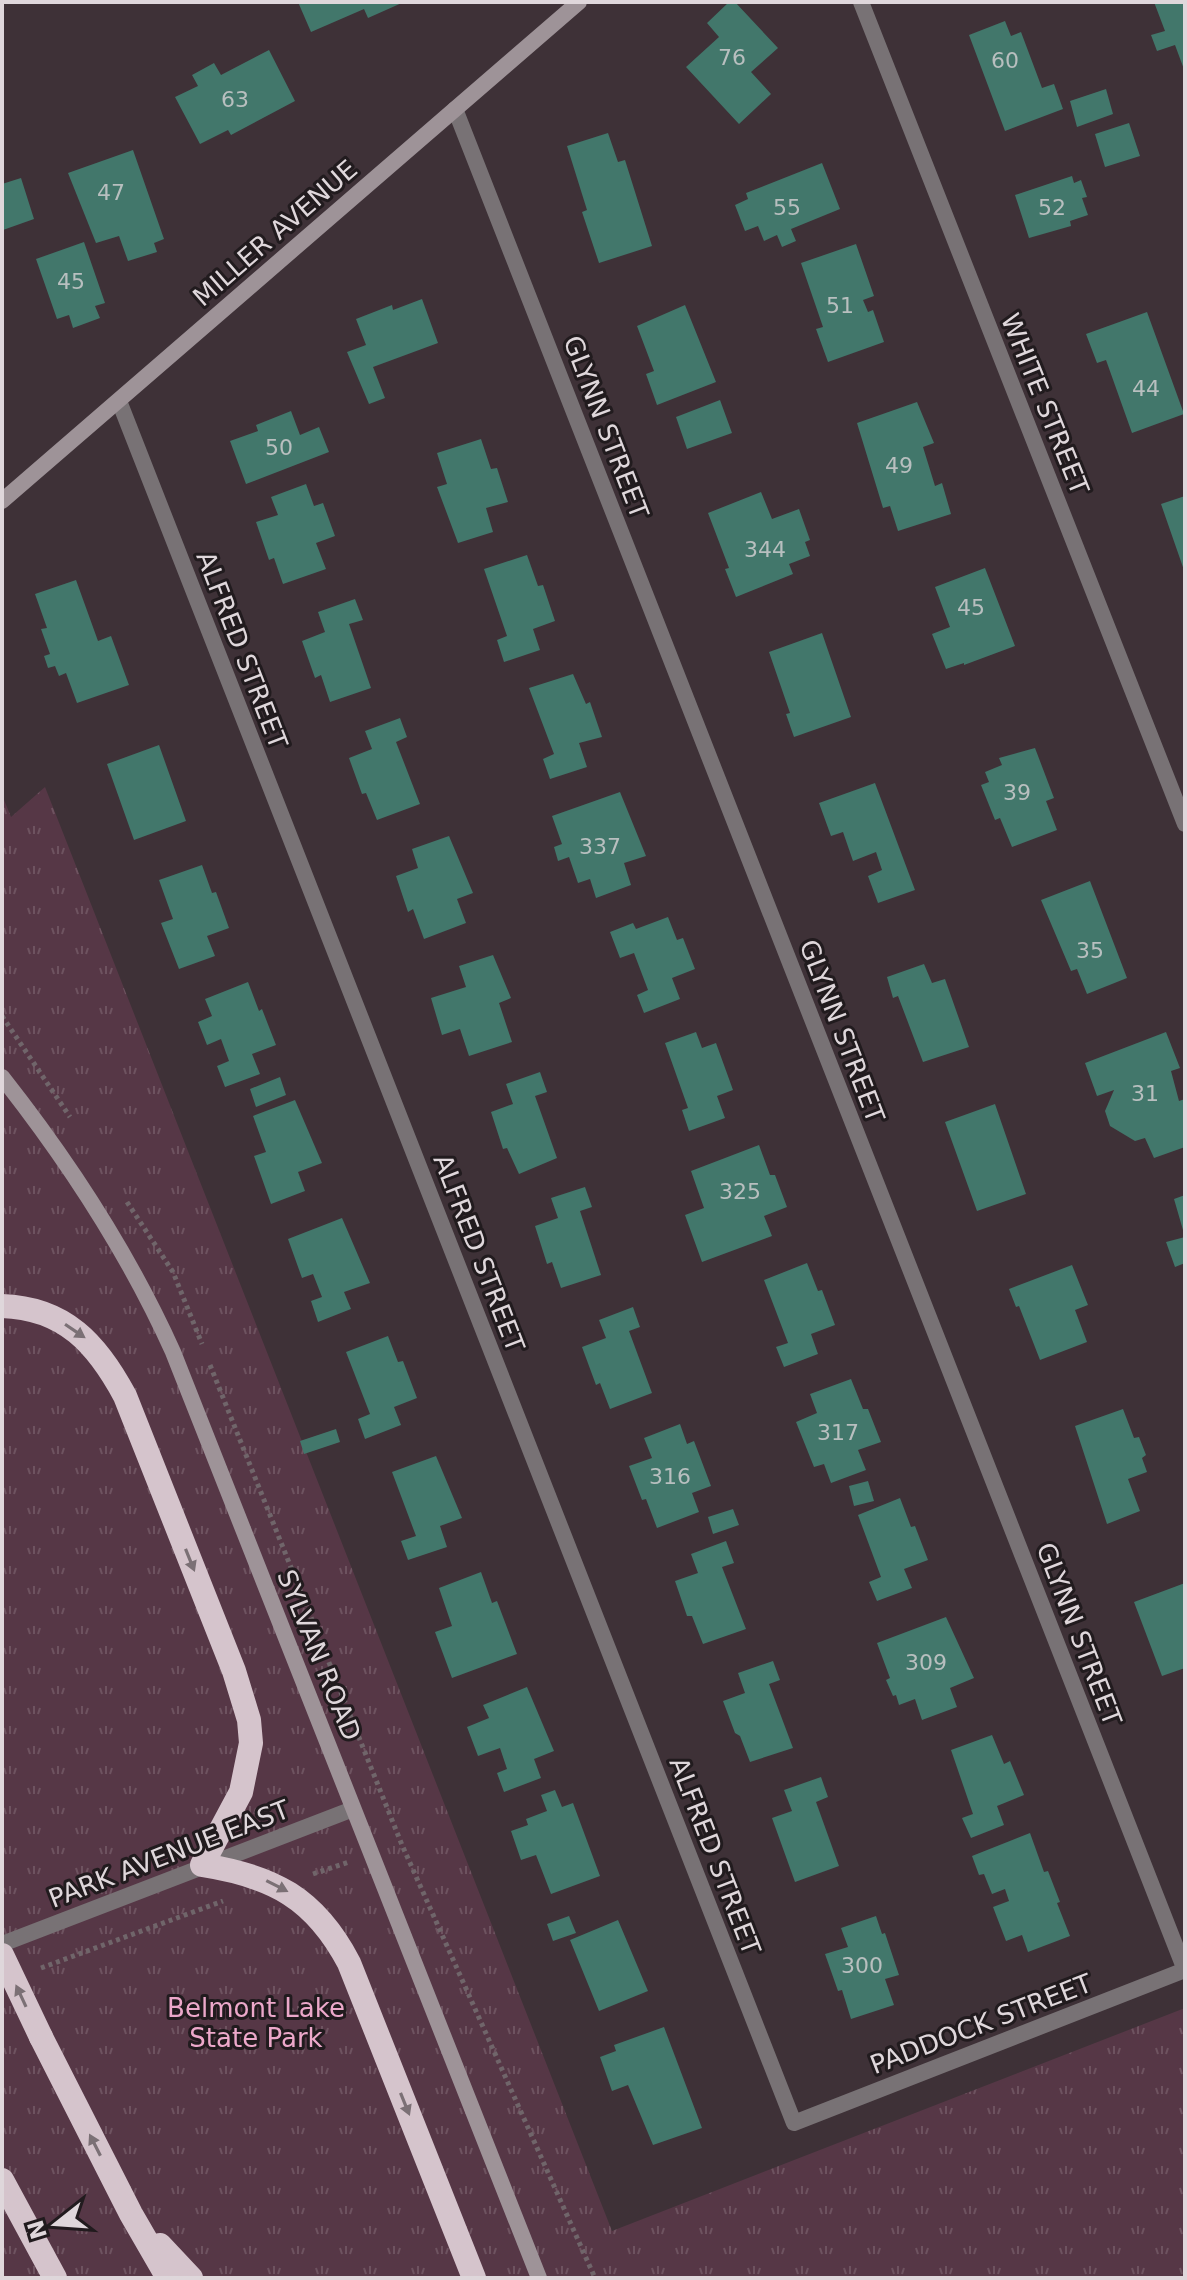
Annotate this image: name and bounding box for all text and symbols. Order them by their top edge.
house number: 76 [718,45,746,70]
house number: 60 [991,48,1019,73]
house number: 63 [221,87,249,112]
street label: MILLER AVENUE [187,154,363,312]
house number: 47 [97,180,125,205]
house number: 55 [773,195,801,220]
house number: 52 [1038,195,1066,220]
house number: 45 [57,269,85,294]
house number: 51 [826,293,854,318]
street label: WHITE STREET [995,309,1095,499]
street label: GLYNN STREET [557,331,655,523]
house number: 44 [1132,376,1160,401]
house number: 50 [265,435,293,460]
house number: 49 [885,453,913,478]
house number: 344 [744,537,786,562]
street label: ALFRED STREET [191,547,294,753]
house number: 45 [957,595,985,620]
house number: 39 [1003,780,1031,805]
house number: 337 [579,834,621,859]
street label: GLYNN STREET [793,935,891,1127]
house number: 35 [1076,938,1104,963]
house number: 31 [1131,1081,1159,1106]
street label: ALFRED STREET [428,1150,531,1356]
house number: 325 [719,1179,761,1204]
one-way arrow [64,1324,85,1339]
house number: 317 [817,1420,859,1445]
house number: 316 [649,1464,691,1489]
street label: GLYNN STREET [1030,1538,1128,1730]
one-way arrow [184,1548,197,1572]
street label: SYLVAN ROAD [271,1565,367,1745]
house number: 309 [905,1650,947,1675]
street label: ALFRED STREET [664,1753,767,1959]
street label: PARK AVENUE EAST [44,1794,294,1914]
one-way arrow [265,1880,288,1893]
house number: 300 [841,1953,883,1978]
street label: PADDOCK STREET [866,1968,1096,2080]
one-way arrow [14,1984,28,2008]
park label: Belmont Lake State Park [167,1993,345,2053]
one-way arrow [399,2092,412,2116]
one-way arrow [88,2133,101,2156]
north arrow [16,2184,96,2264]
text: N [23,2217,52,2242]

